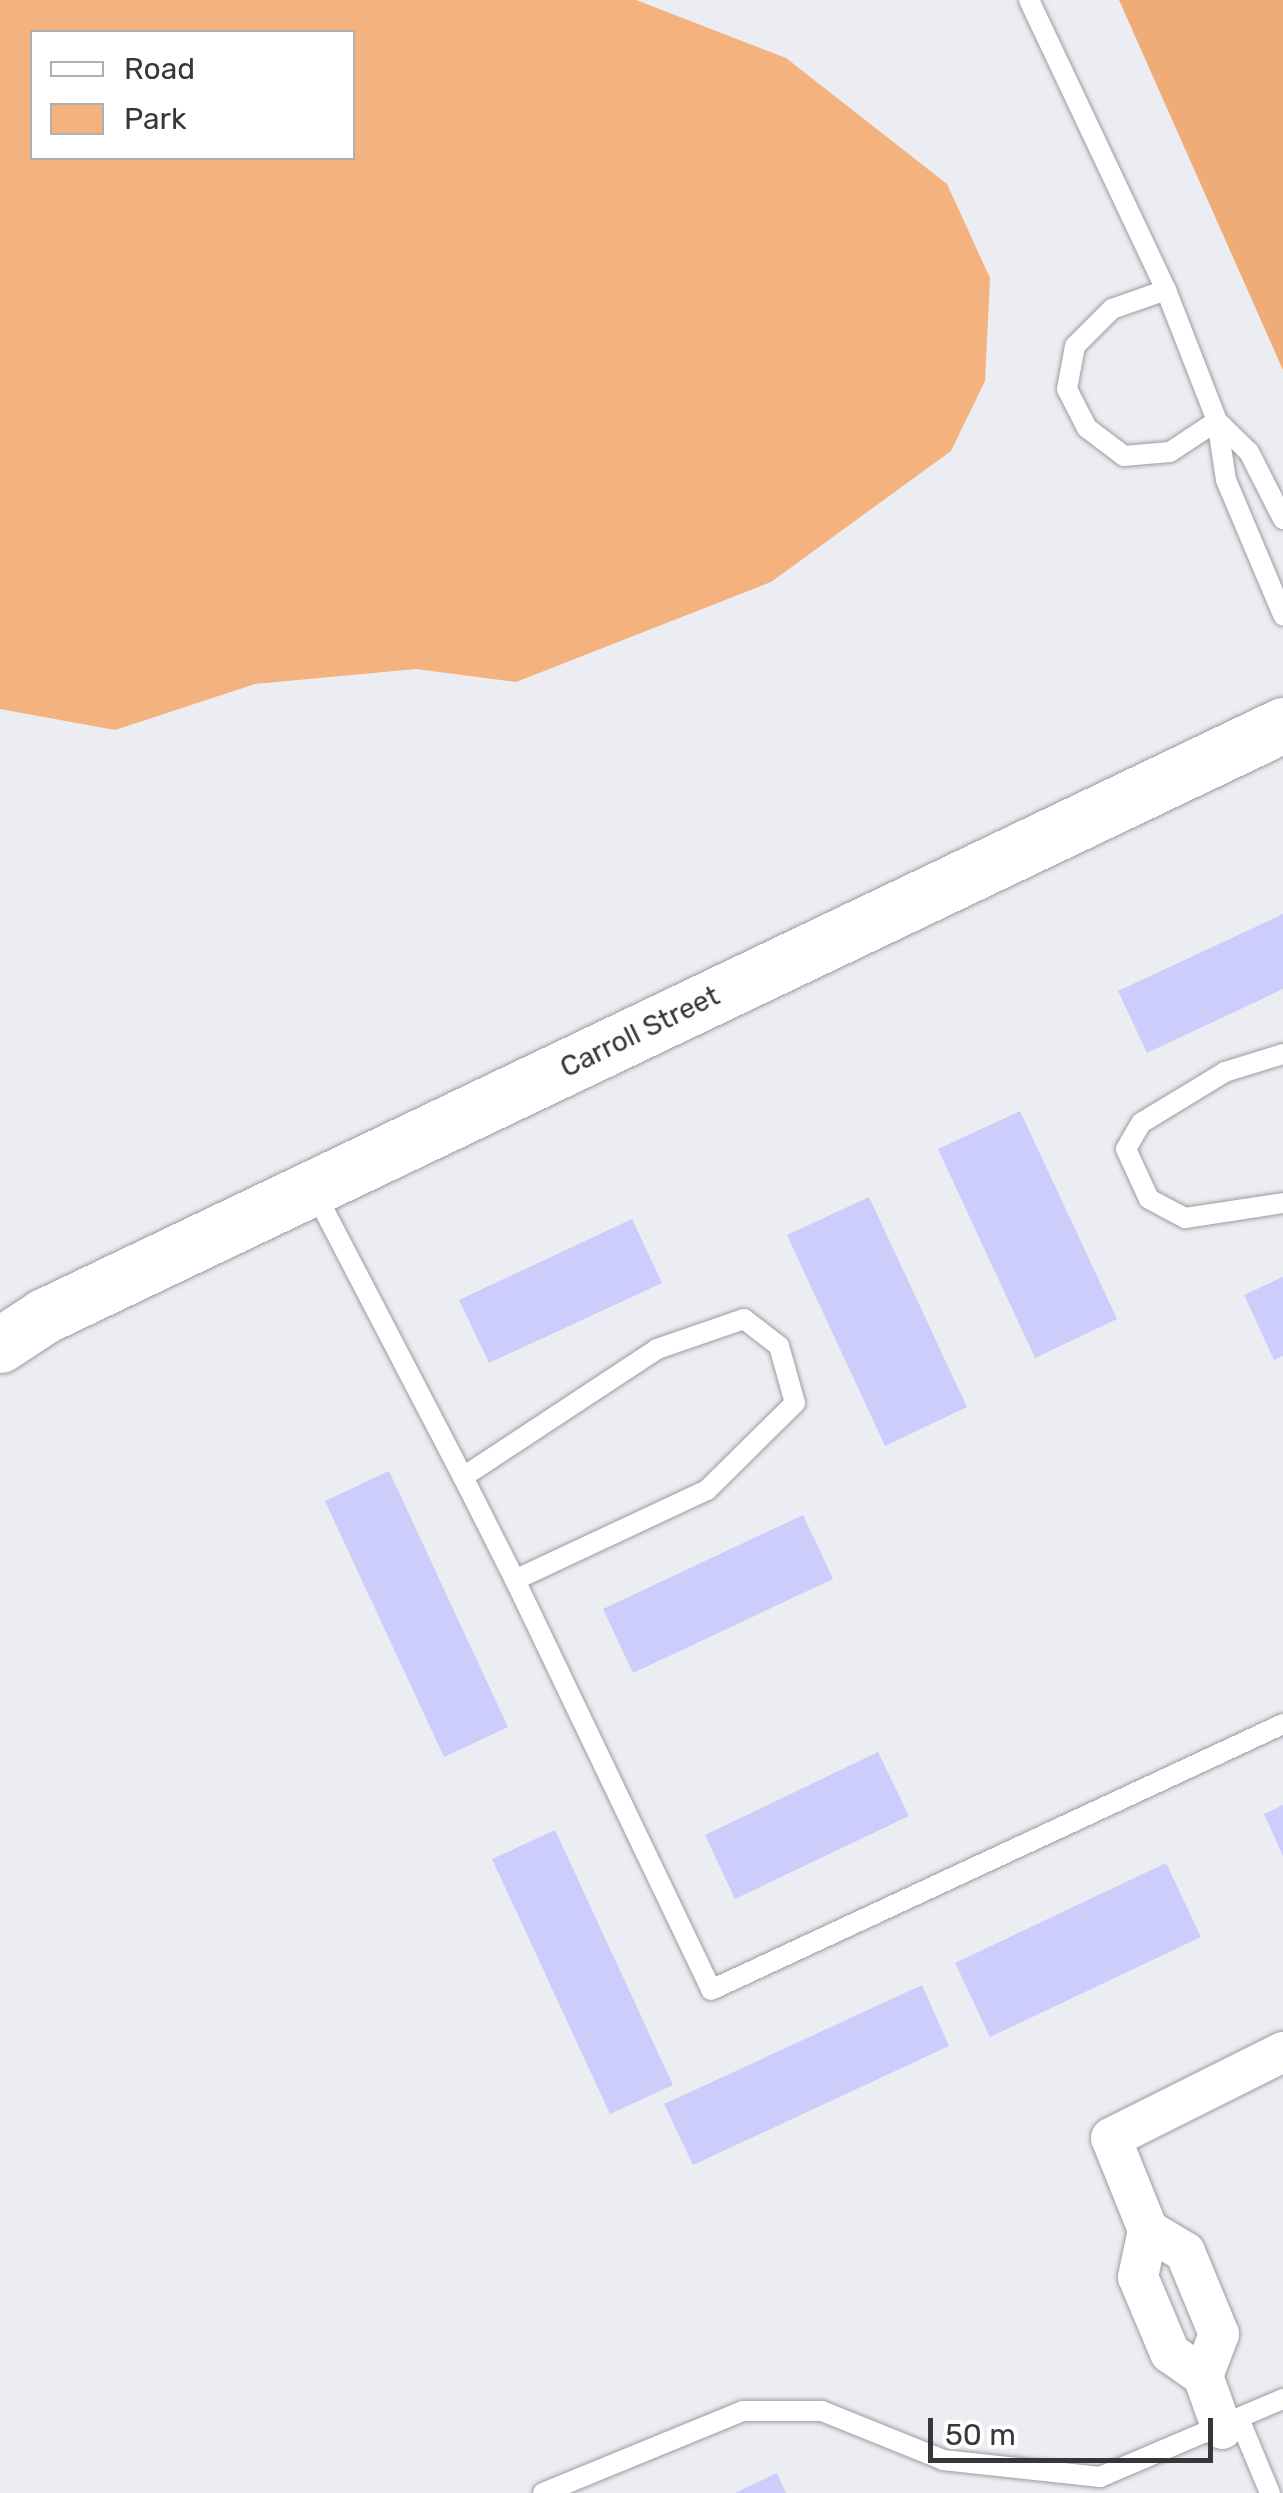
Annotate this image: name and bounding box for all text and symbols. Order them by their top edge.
legend [30,30,355,160]
text: Road [124,51,195,87]
text: Park [124,101,186,137]
street label: Carroll Street [555,979,725,1085]
scale bar [933,2398,1218,2460]
text: 50 m [945,2417,1016,2453]

